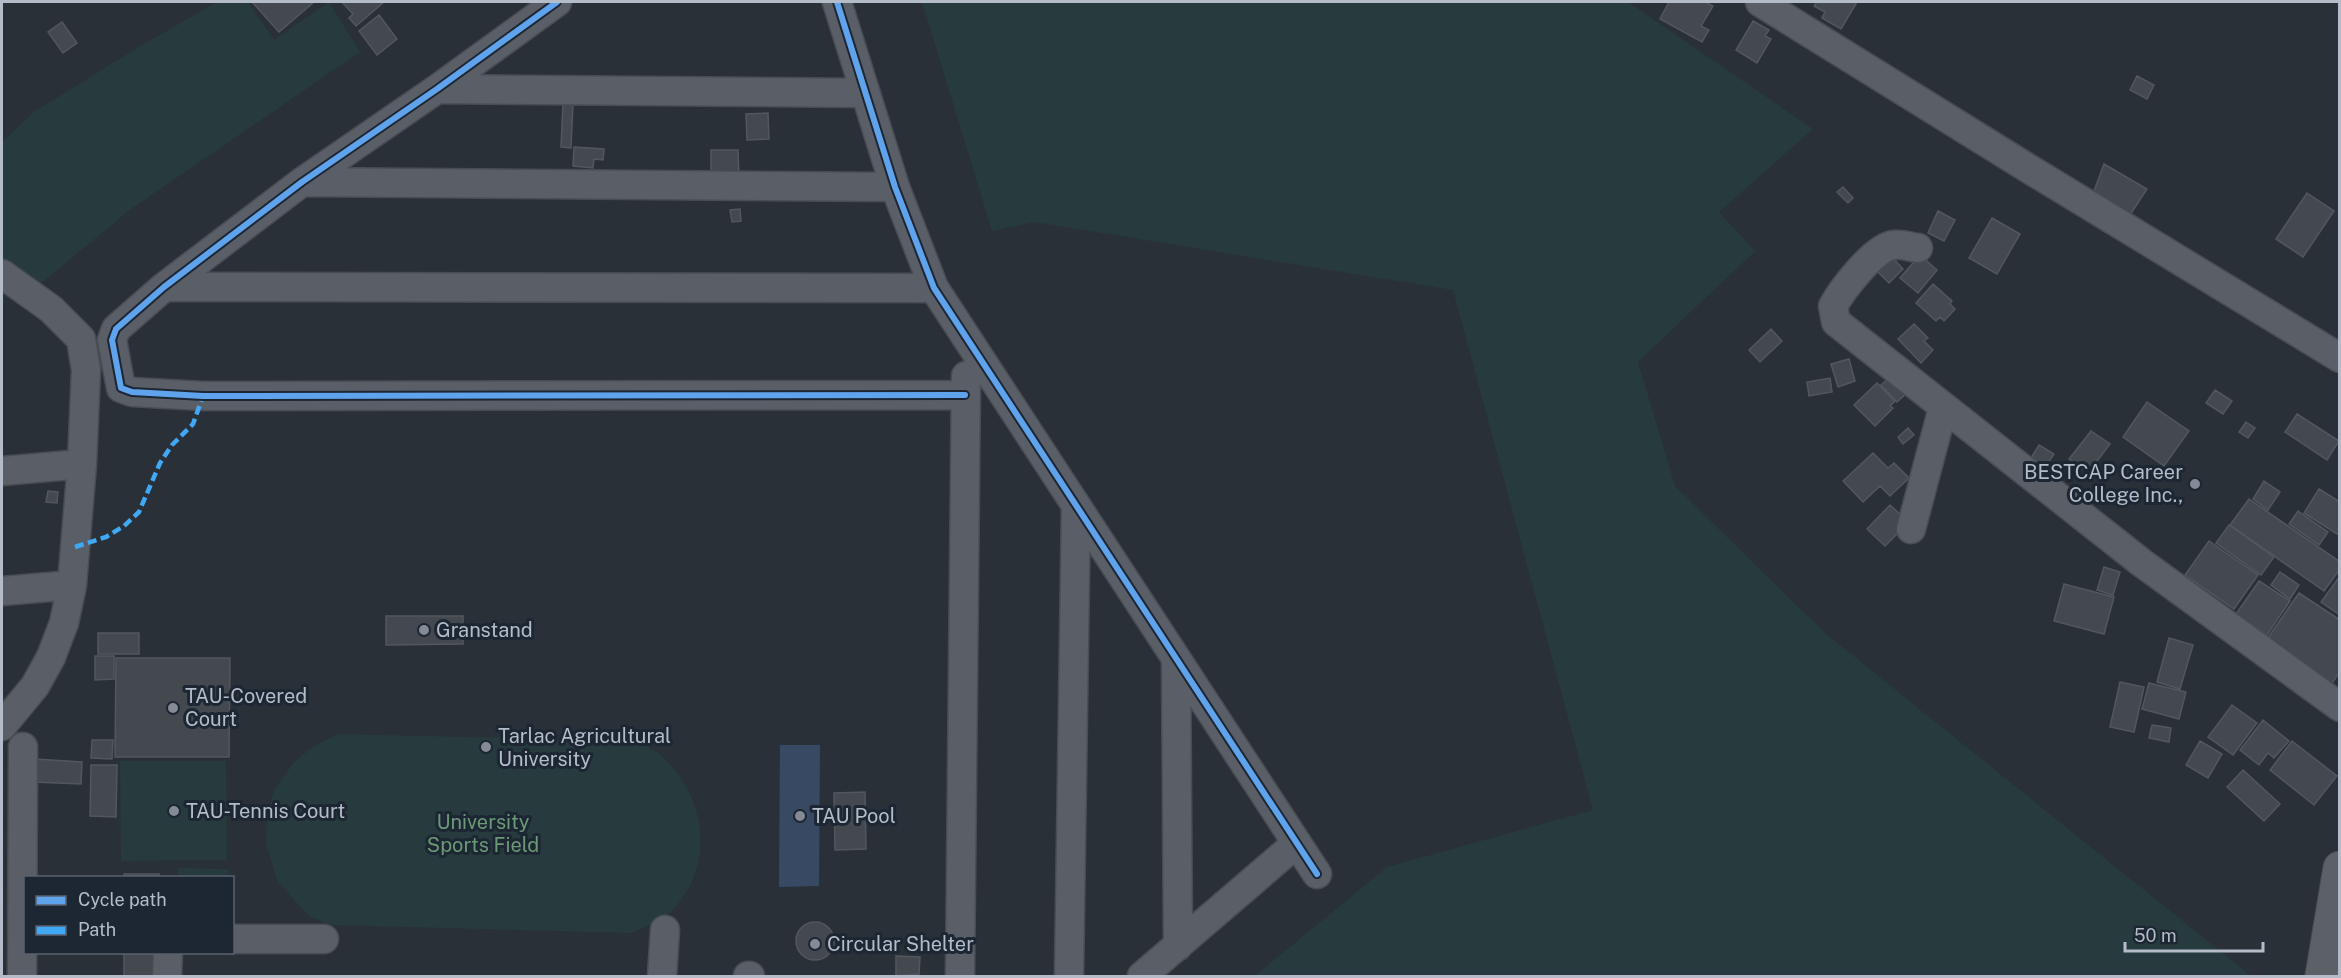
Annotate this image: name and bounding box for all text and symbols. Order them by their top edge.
place label: BESTCAP Career College Inc., [2024,460,2183,507]
marker: BESTCAP Career College Inc., [2188,477,2202,491]
place label: Granstand [436,618,533,642]
marker: Granstand [417,623,431,637]
place label: TAU-Covered Court [185,684,307,731]
marker: TAU-Covered Court [166,701,180,715]
place label: Tarlac Agricultural University [498,724,671,771]
marker: Tarlac Agricultural University [479,740,493,754]
place label: TAU-Tennis Court [186,799,345,823]
marker: TAU-Tennis Court [167,804,181,818]
place label: TAU Pool [812,804,896,828]
marker: TAU Pool [793,809,807,823]
park label: University Sports Field [427,810,539,857]
legend [24,876,234,954]
text: Cycle path [78,889,167,910]
scale bar [2125,915,2263,953]
text: Path [78,919,116,940]
text: 50 m [2134,925,2177,946]
place label: Circular Shelter [827,932,974,956]
marker: Circular Shelter [808,937,822,951]

